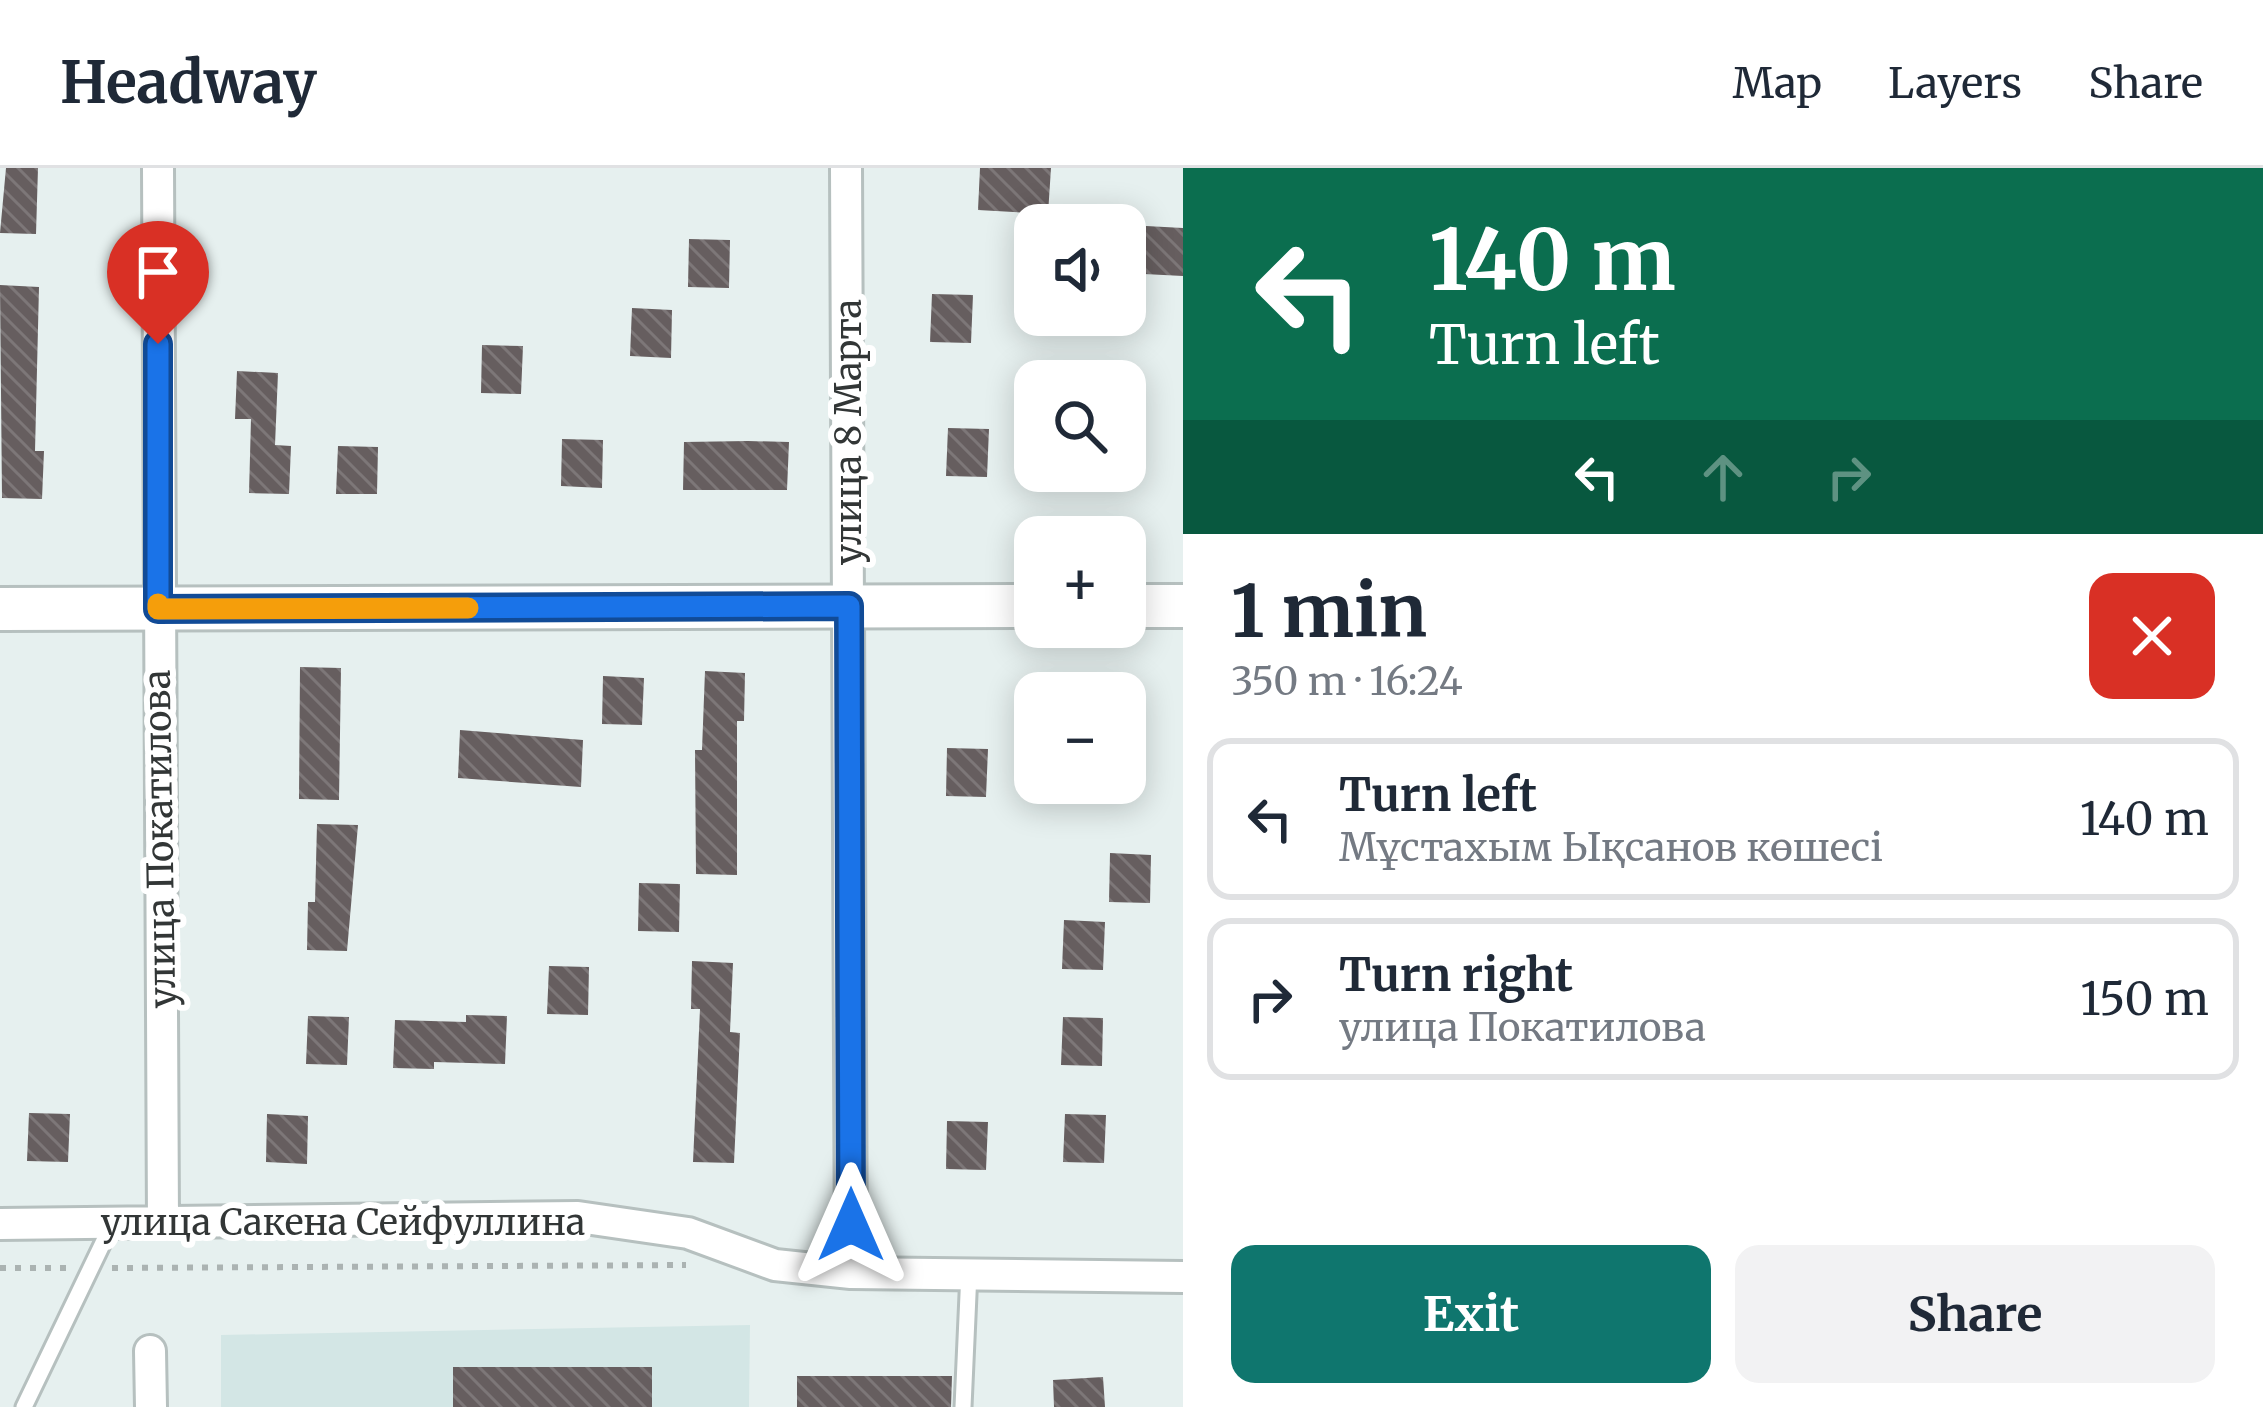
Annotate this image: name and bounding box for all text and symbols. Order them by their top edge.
text: Headway [60,47,317,119]
text: Map [1733,57,1822,109]
text: Layers [1888,57,2022,109]
text: Share [2088,57,2203,109]
map controls [1014,204,1146,804]
button: sound [1014,204,1146,336]
text: 140 m [1429,207,1676,313]
icon: left [1231,216,1387,372]
pin [107,221,209,344]
icon: arrive [125,239,191,305]
street label: улица 8 Марта [826,299,871,565]
text: Turn left [1429,311,1660,379]
button: search [1014,360,1146,492]
icon: left [1564,444,1630,510]
icon: ahead [1690,444,1756,510]
icon: right [1816,444,1882,510]
button: + [1014,516,1146,648]
text: 1 min [1231,566,1427,657]
button: close [2089,573,2215,699]
text: 350 m · 16:24 [1231,657,1463,706]
street label: улица Покатилова [135,669,185,1009]
button: − [1014,672,1146,804]
text: Turn left [1339,767,1537,823]
icon: left [1237,786,1303,852]
text: 140 m [2080,791,2209,847]
text: Мұстахым Ықсанов көшесі [1339,823,1883,872]
text: Turn right [1339,947,1573,1003]
icon: right [1237,966,1303,1032]
text: 150 m [2080,971,2209,1027]
text: улица Покатилова [1339,1003,1706,1052]
position arrow [788,1162,914,1288]
street label: улица Сакена Сейфуллина [101,1200,585,1245]
button: Exit [1231,1245,1711,1383]
button: Share [1735,1245,2215,1383]

